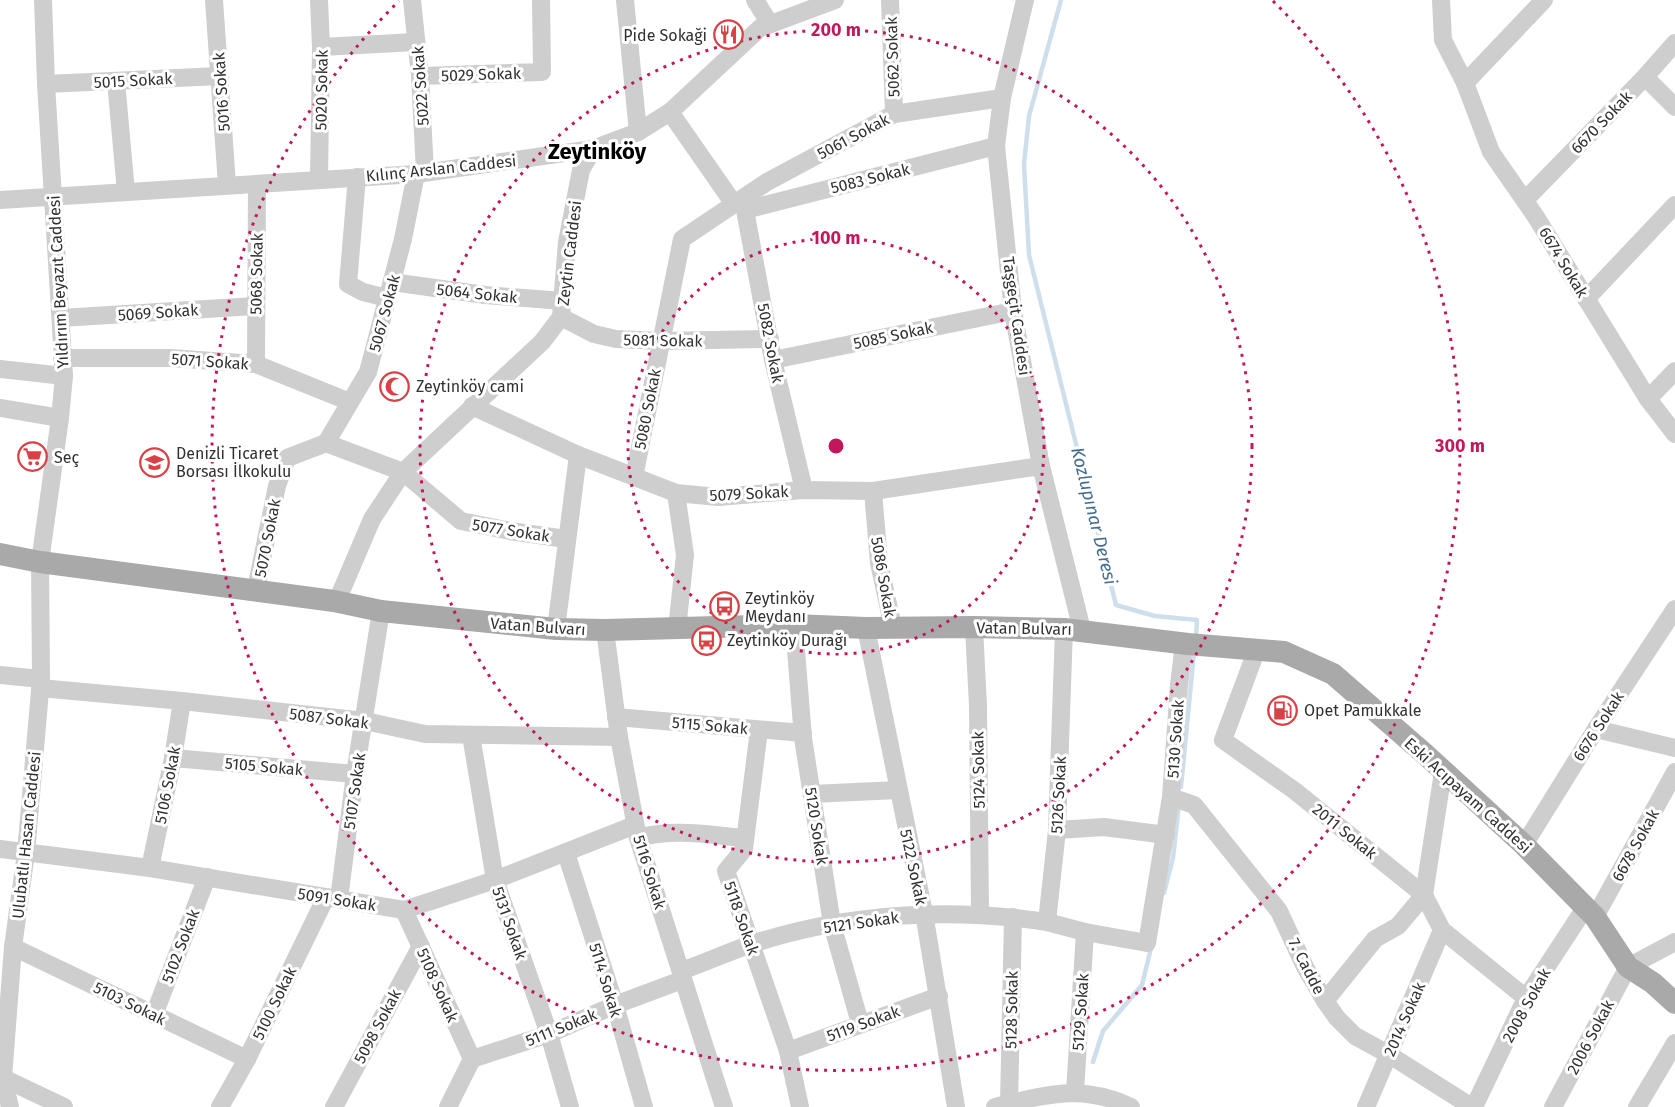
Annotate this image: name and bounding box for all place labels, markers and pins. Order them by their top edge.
restaurant icon: Pide Sokaği [712,19,744,51]
place label: Pide Sokaği [623,26,707,45]
mosque icon: Zeytinköy cami [379,370,411,402]
place label: Zeytinköy cami [416,377,524,396]
centre of rings [826,436,846,456]
supermarket icon: Seç [17,441,49,473]
place label: Denizli Ticaret Borsası İlkokulu [176,444,291,481]
school or university icon: Denizli Ticaret Borsası İlkokulu [139,446,171,478]
place label: Seç [54,448,79,468]
place label: Zeytinköy Meydanı [745,589,815,626]
bus stop icon: Zeytinköy Meydanı [708,591,740,623]
bus stop icon: Zeytinköy Durağı [690,624,722,656]
place label: Zeytinköy Durağı [727,631,847,650]
fuel station icon: Opet Pamukkale [1267,694,1299,726]
place label: Opet Pamukkale [1304,701,1421,720]

